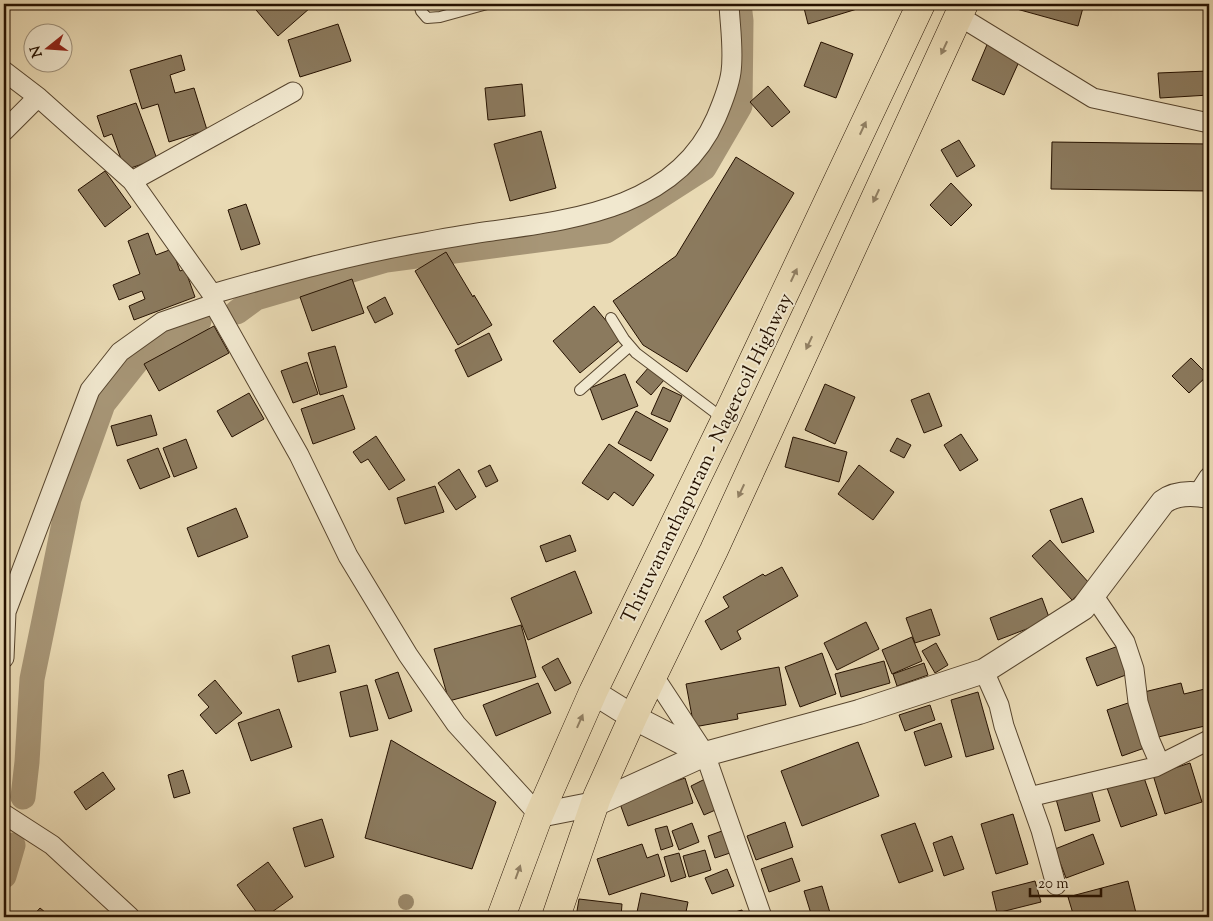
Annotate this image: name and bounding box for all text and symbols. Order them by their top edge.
north arrow [22,22,72,72]
one-way arrow [939,41,947,55]
text: N [26,43,49,59]
one-way arrow [859,121,867,135]
one-way arrow [872,189,880,203]
one-way arrow [790,268,798,282]
street label: Thiruvananthapuram - Nagercoil Highway [615,289,801,629]
one-way arrow [804,336,813,351]
one-way arrow [737,484,745,498]
one-way arrow [577,714,585,728]
one-way arrow [515,864,522,879]
scale bar [1030,866,1102,898]
text: 20 m [1038,874,1069,895]

